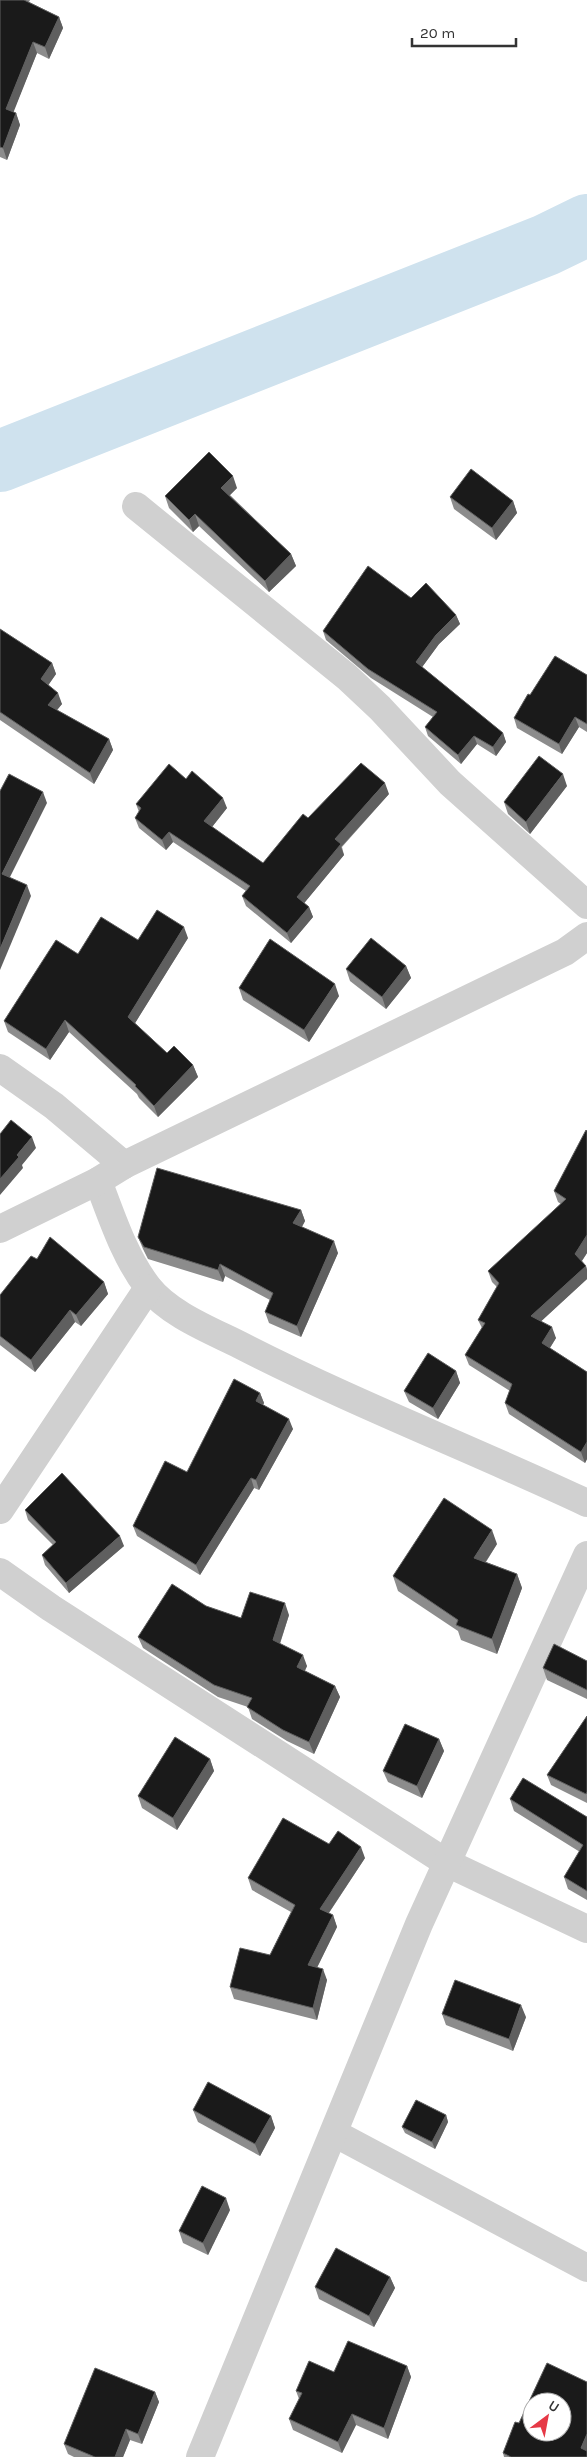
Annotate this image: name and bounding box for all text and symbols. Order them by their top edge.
scale bar [412,15,516,47]
text: 20 m [420,24,455,42]
north arrow [522,2392,572,2442]
text: U [545,2397,562,2416]

